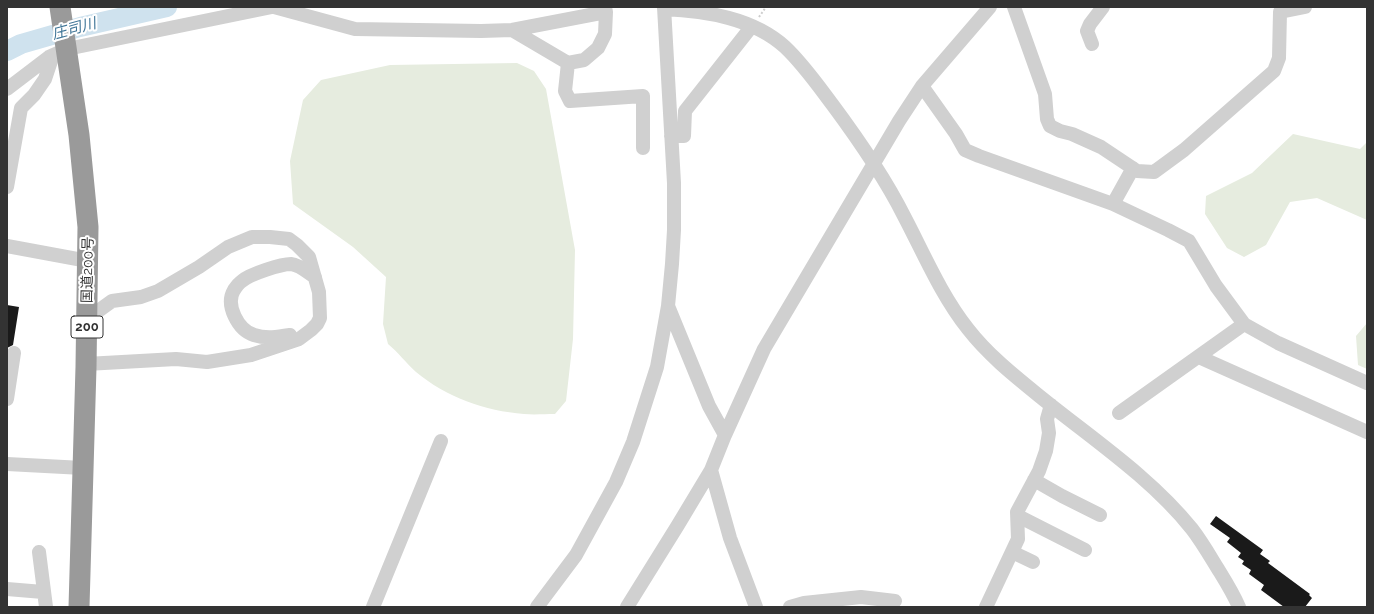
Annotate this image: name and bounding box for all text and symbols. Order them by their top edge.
water label: 庄司川 [50,14,98,44]
street label: 国道200号 [79,237,97,303]
road number: 200 [71,316,103,338]

